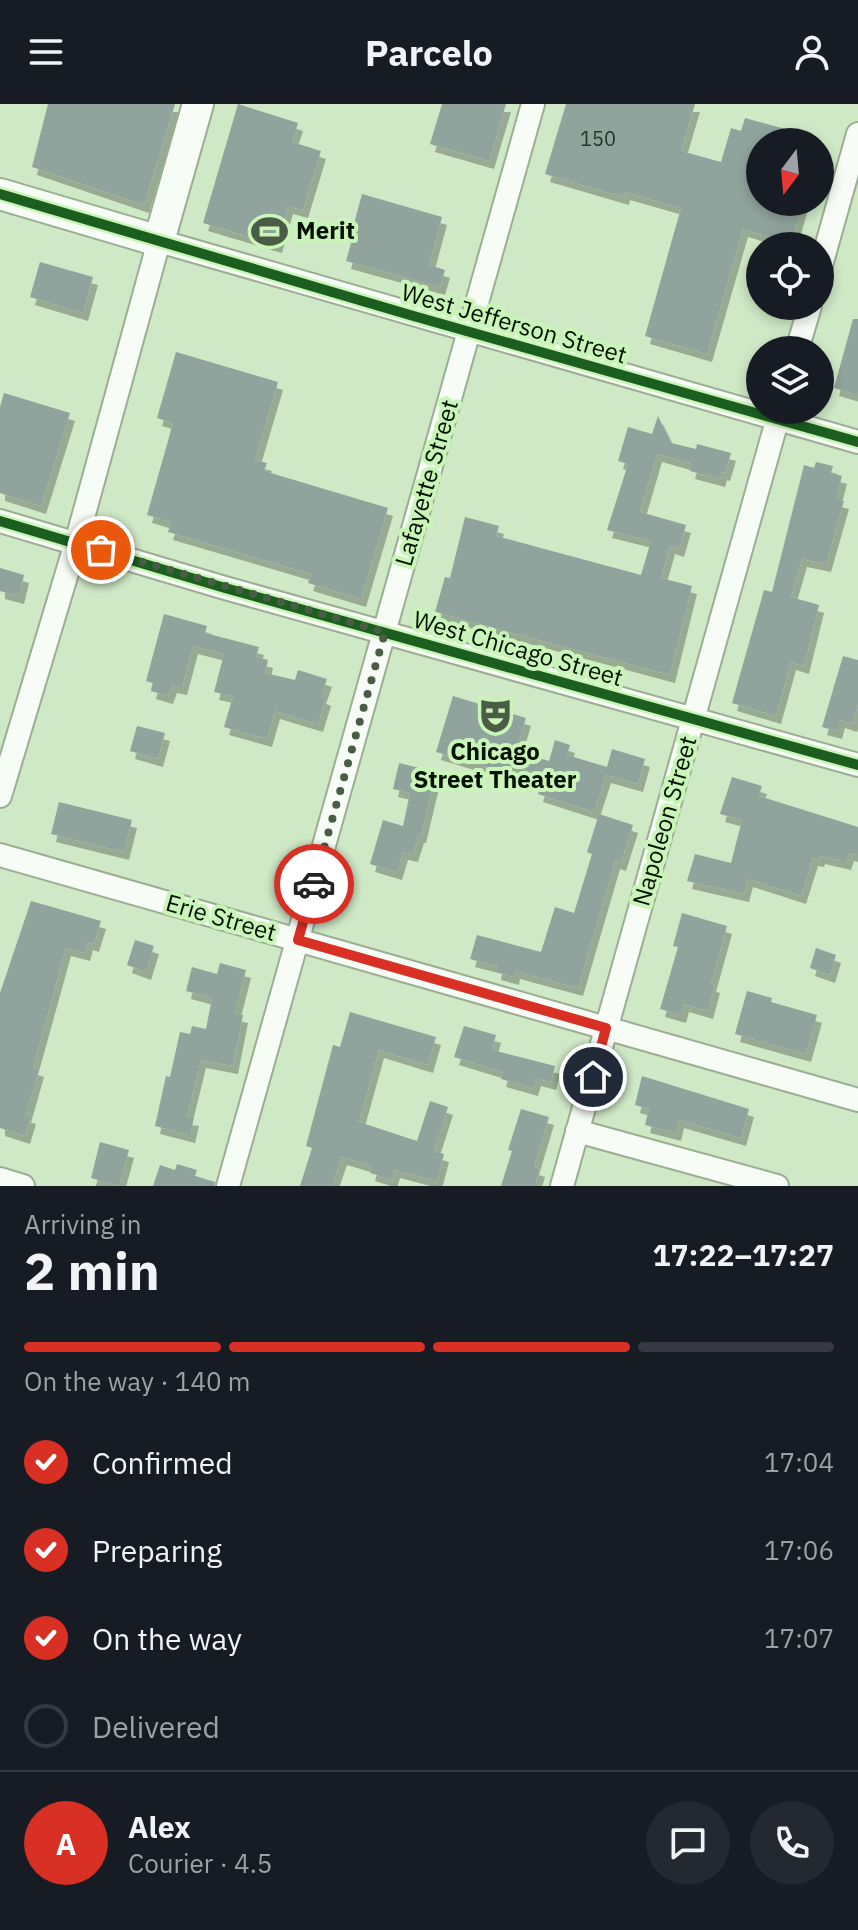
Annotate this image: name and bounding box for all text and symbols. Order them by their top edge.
text: Parcelo [365,29,493,76]
icon: menu [24,30,68,74]
icon: person [790,30,834,74]
house number: 150 [580,125,616,152]
north arrow [746,128,834,216]
map controls [746,128,834,424]
sports icon: Merit [251,212,289,250]
place label: Merit [296,214,355,246]
button: locate [746,232,834,320]
street label: West Jefferson Street [398,276,631,371]
button: layers [746,336,834,424]
street label: Lafayette Street [387,396,465,570]
pin [67,516,135,584]
icon: bag [79,528,123,572]
street label: West Chicago Street [410,603,627,693]
theatre icon: Chicago Street Theater [476,696,514,734]
street label: Napoleon Street [624,732,704,909]
place label: Chicago Street Theater [413,735,577,795]
courier [274,844,354,924]
icon: car [292,862,336,906]
street label: Erie Street [162,886,280,948]
pin [559,1043,627,1111]
icon: home [571,1055,615,1099]
text: Arriving in [24,1207,141,1241]
text: 17:22–17:27 [653,1235,834,1274]
text: 2 min [24,1237,160,1304]
text: On the way · 140 m [24,1364,250,1398]
icon: check [24,1440,68,1484]
text: Confirmed [92,1443,233,1482]
text: 17:04 [764,1445,834,1479]
icon: check [24,1528,68,1572]
text: Preparing [92,1531,222,1570]
text: 17:06 [764,1533,834,1567]
icon: check [24,1616,68,1660]
text: On the way [92,1619,242,1658]
text: 17:07 [764,1621,834,1655]
text: Delivered [92,1707,220,1746]
button: chat [646,1801,730,1885]
button: phone [750,1801,834,1885]
text: Alex [128,1807,191,1846]
text: A [56,1824,76,1863]
text: Courier · 4.5 [128,1846,272,1880]

